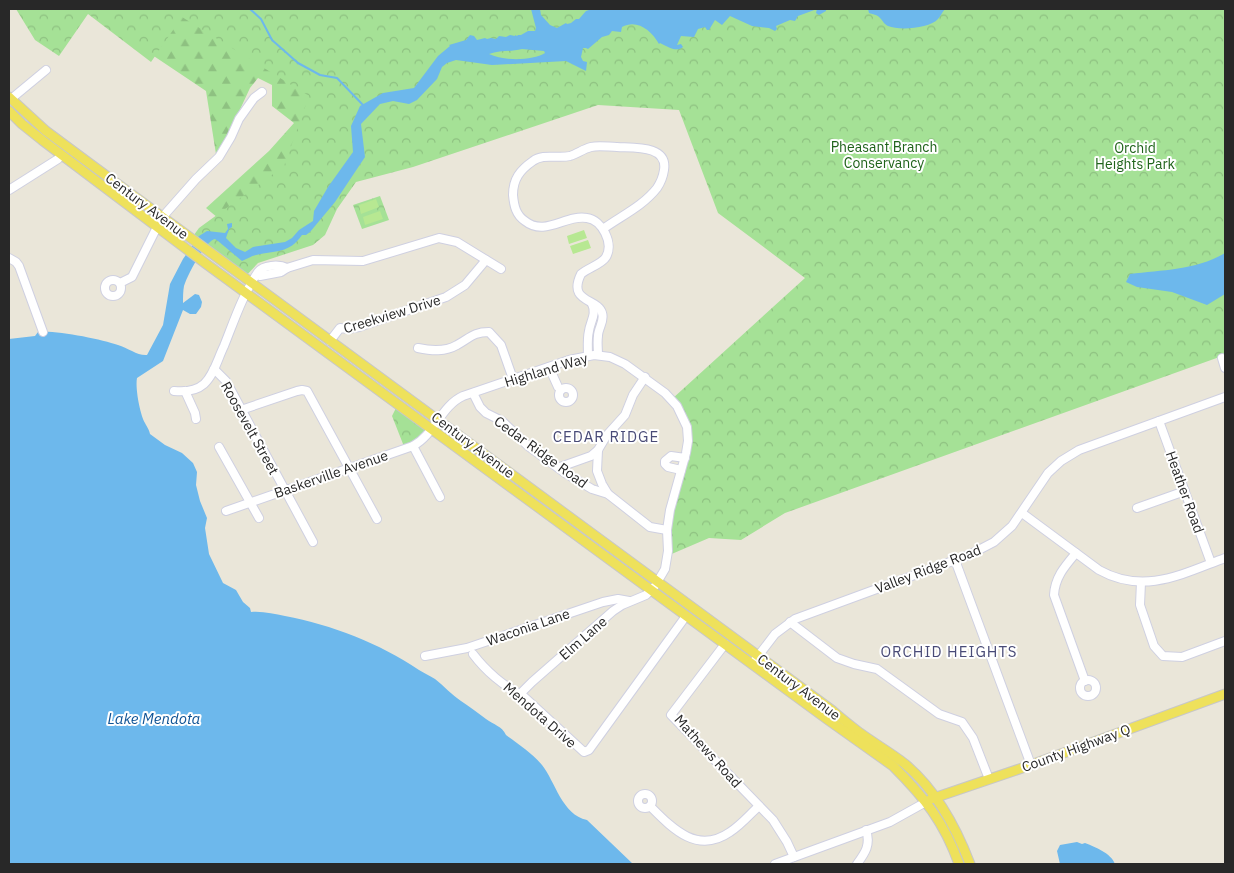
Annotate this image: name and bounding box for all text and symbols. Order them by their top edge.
park label: Pheasant Branch Conservancy [831,138,937,172]
park label: Orchid Heights Park [1095,139,1176,173]
street label: Century Avenue [102,169,192,243]
street label: Creekview Drive [341,291,443,337]
street label: Highland Way [502,349,590,391]
street label: Roosevelt Street [217,378,283,478]
street label: Century Avenue [428,408,518,482]
street label: Cedar Ridge Road [491,412,591,492]
district label: CEDAR RIDGE [553,427,659,446]
street label: Baskerville Avenue [272,446,391,502]
street label: Heather Road [1162,448,1208,536]
street label: Valley Ridge Road [872,541,984,597]
street label: Waconia Lane [484,604,572,650]
street label: Elm Lane [555,612,611,664]
district label: ORCHID HEIGHTS [880,642,1018,661]
street label: Century Avenue [754,650,844,724]
street label: Mendota Drive [500,678,581,752]
water label: Lake Mendota [108,709,201,728]
street label: Mathews Road [670,711,746,791]
street label: County Highway Q [1019,720,1133,776]

